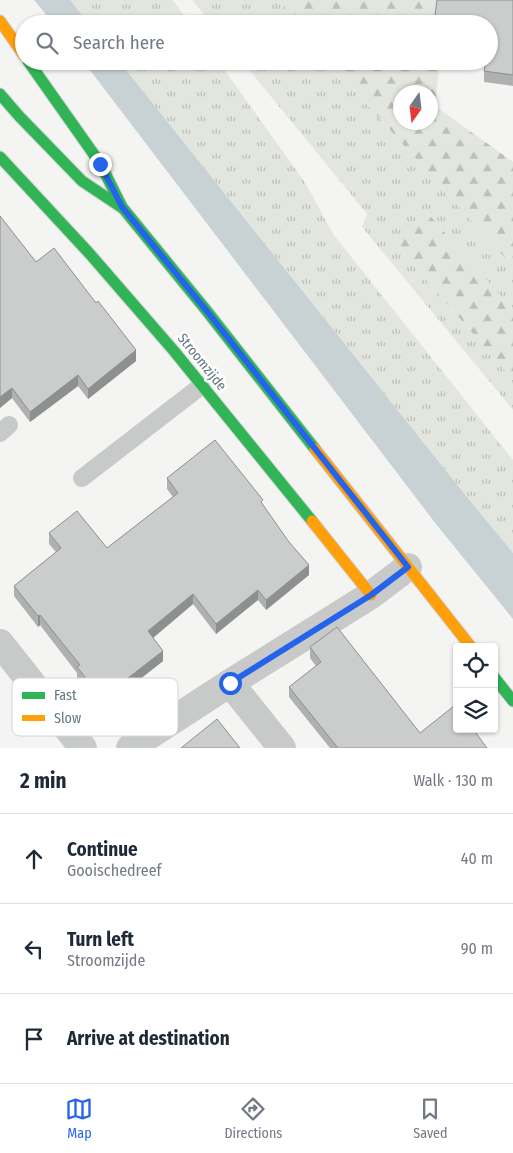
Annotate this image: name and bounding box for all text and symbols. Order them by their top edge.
search box [15,15,498,70]
icon: search [33,29,61,57]
text: Search here [73,31,165,54]
north arrow [393,85,438,130]
route end [89,153,112,176]
street label: Stroomzijde [174,330,230,394]
map controls [453,643,498,733]
button: locate [453,643,498,688]
route start [219,672,242,695]
legend [12,678,178,736]
text: Fast [54,687,77,704]
button: layers [453,688,498,733]
text: Slow [54,710,81,727]
text: 2 min [20,768,67,794]
text: Walk · 130 m [413,771,493,790]
text: Continue [67,838,138,861]
icon: ahead [20,845,48,873]
text: 40 m [461,849,493,868]
text: Gooischedreef [67,861,161,880]
text: Turn left [67,928,134,951]
icon: left [20,935,48,963]
text: 90 m [461,939,493,958]
text: Stroomzijde [67,951,145,970]
icon: arrive [20,1025,48,1053]
text: Arrive at destination [67,1027,230,1050]
tab: Map [65,1095,93,1142]
tab: Directions [224,1095,282,1142]
tab: Saved [413,1095,448,1142]

